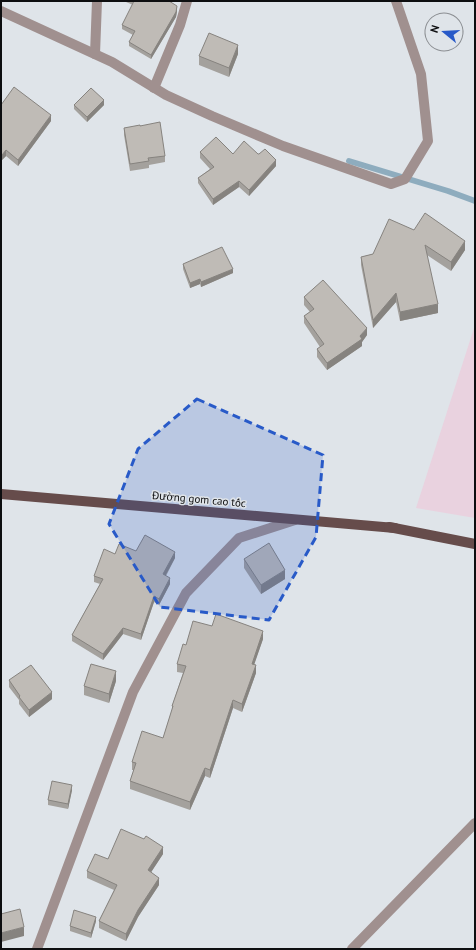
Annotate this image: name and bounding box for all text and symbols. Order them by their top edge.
north arrow [424,12,464,52]
text: N [427,23,442,35]
street label: Đường gom cao tốc [151,488,246,510]

